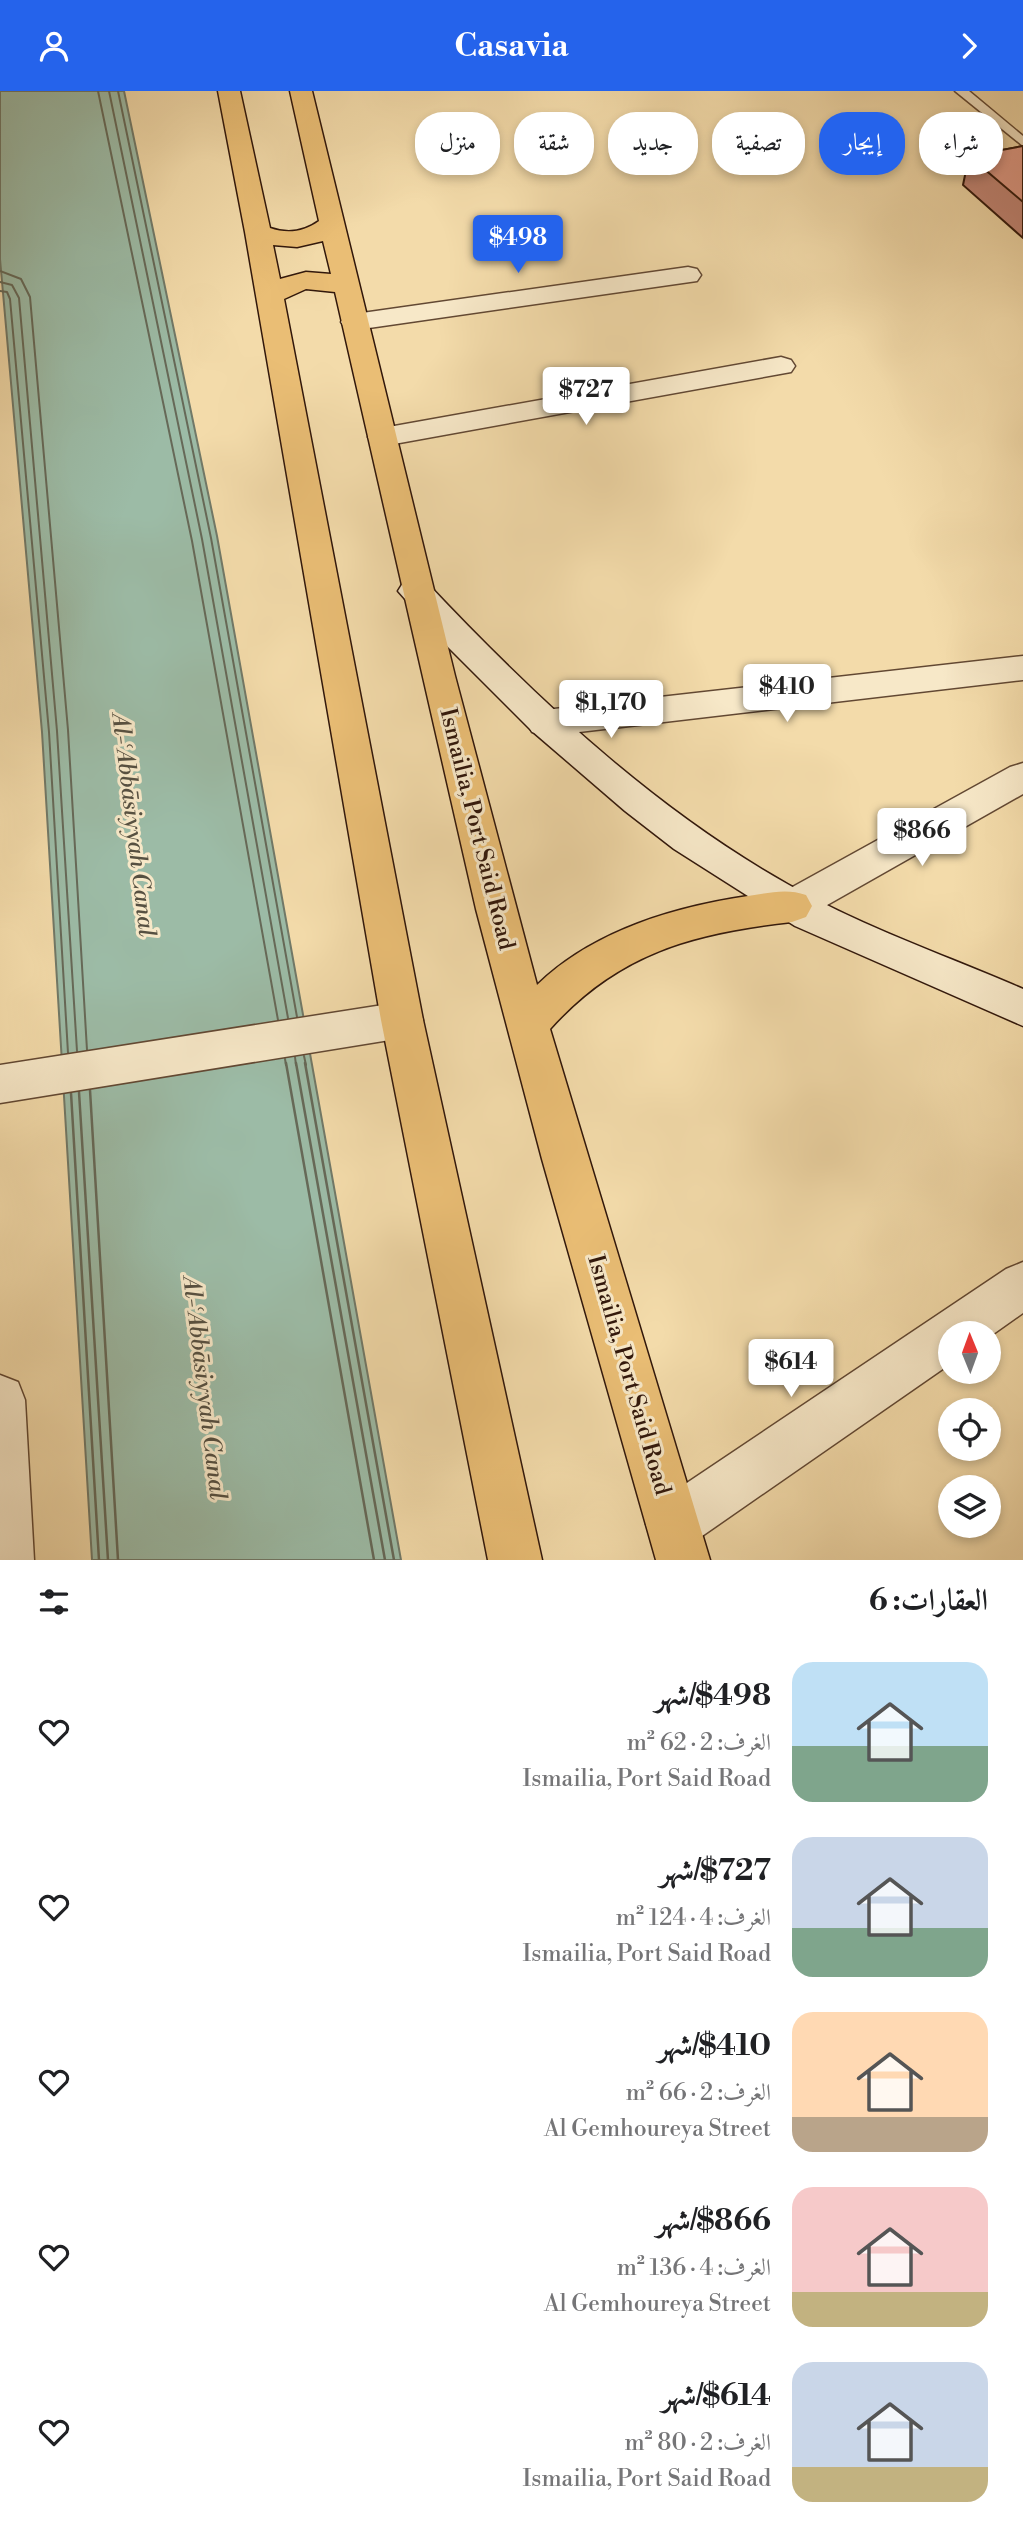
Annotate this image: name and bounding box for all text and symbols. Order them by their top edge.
text: Casavia [454,26,569,66]
icon: person [35,27,73,65]
icon: forward [950,27,988,65]
chip: منزل [415,112,500,175]
chip: شقة [514,112,594,175]
chip: جديد [608,112,698,175]
chip: تصفية [712,112,805,175]
chip: إيجار [819,112,905,175]
chip: شراء [919,112,1003,175]
pin: $498 [477,215,559,275]
text: $498 [489,224,547,252]
pin: $727 [545,367,627,427]
text: $727 [559,376,613,404]
pin: $410 [746,665,828,724]
text: $410 [759,673,815,701]
pin: $1,170 [554,681,668,740]
text: $1,170 [575,689,647,717]
street label: Ismailia, Port Said Road [433,705,521,953]
water label: Al-ʿAbbāsiyyah Canal [104,709,162,939]
pin: $866 [881,809,963,868]
text: $866 [893,817,951,845]
street label: Ismailia, Port Said Road [581,1252,677,1498]
water label: Al-ʿAbbāsiyyah Canal [175,1272,233,1502]
north arrow [938,1321,1001,1384]
map controls [938,1321,1001,1538]
pin: $614 [750,1339,832,1399]
text: $614 [765,1348,817,1376]
button: locate [938,1398,1001,1461]
button: layers [938,1475,1001,1538]
text: العقارات: 6 [869,1582,988,1620]
icon: filters [35,1583,73,1621]
text: $498/شهر [655,1677,771,1715]
icon: home [848,1690,932,1774]
icon: heart [35,1713,73,1751]
text: الغرف: 2 · 62 m² [627,1729,771,1757]
text: Ismailia, Port Said Road [523,1765,771,1793]
text: $727/شهر [660,1852,771,1890]
icon: home [848,1865,932,1949]
icon: heart [35,1888,73,1926]
text: الغرف: 4 · 124 m² [616,1904,771,1932]
text: Ismailia, Port Said Road [523,1940,771,1968]
text: $410/شهر [658,2027,771,2065]
icon: home [848,2040,932,2124]
icon: heart [35,2063,73,2101]
text: الغرف: 2 · 66 m² [626,2079,771,2107]
text: Al Gemhoureya Street [544,2115,771,2143]
text: $866/شهر [656,2202,771,2240]
icon: home [848,2215,932,2299]
icon: heart [35,2238,73,2276]
text: الغرف: 4 · 136 m² [617,2254,771,2282]
text: Al Gemhoureya Street [544,2290,771,2318]
text: $614/شهر [662,2377,771,2415]
icon: home [848,2390,932,2474]
icon: heart [35,2413,73,2451]
text: الغرف: 2 · 80 m² [624,2429,771,2457]
text: Ismailia, Port Said Road [523,2465,771,2493]

